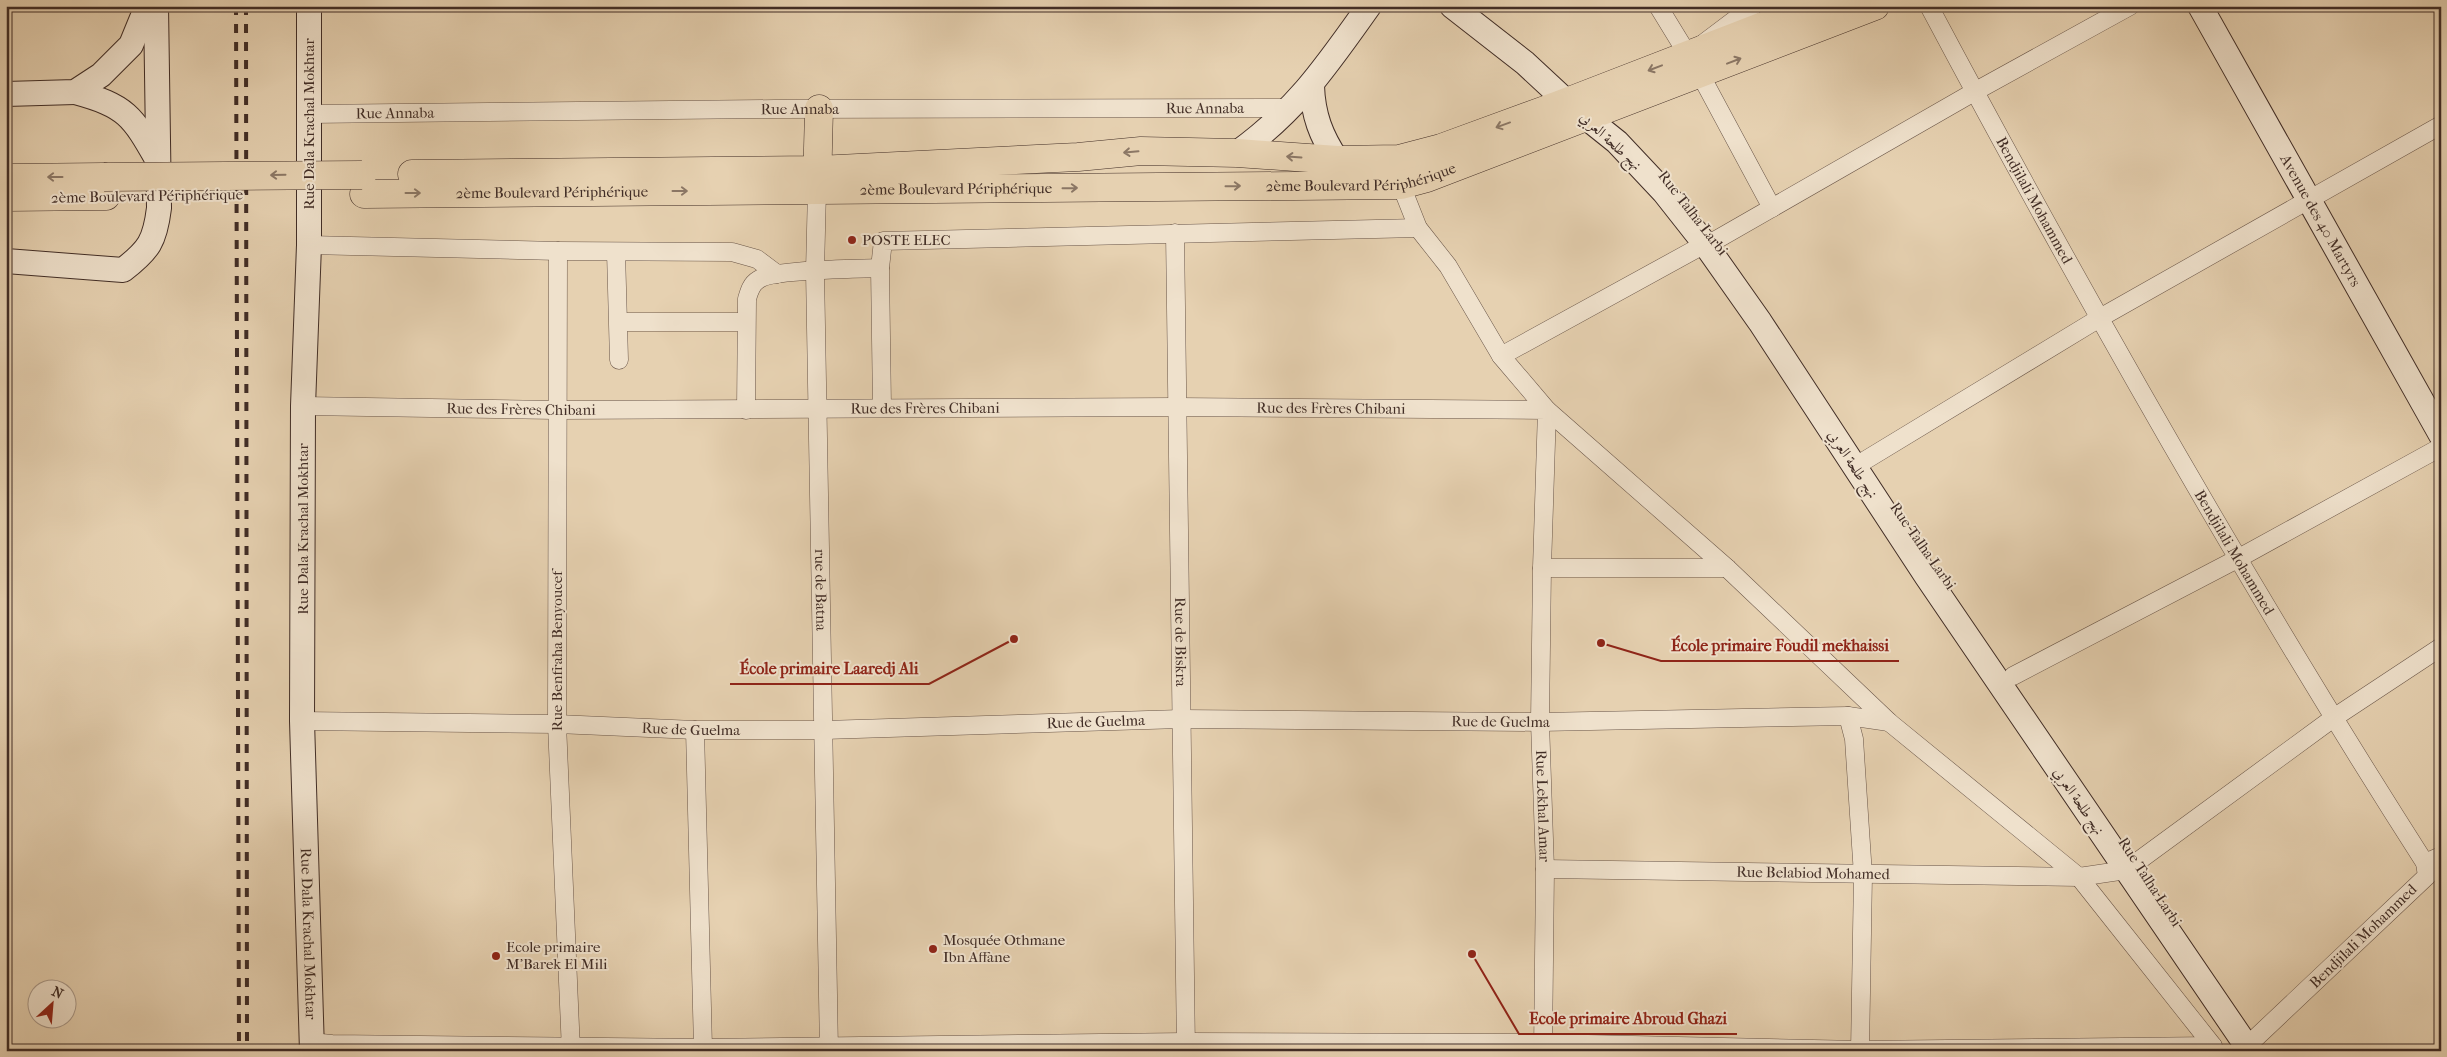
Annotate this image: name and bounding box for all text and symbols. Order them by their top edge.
street label: Rue Dala Krachal Mokhtar [300,38,318,210]
one-way arrow [1726,56,1741,65]
one-way arrow [1648,64,1663,73]
street label: Rue Annaba [1166,99,1245,117]
street label: Rue Annaba [761,100,840,118]
street label: Rue Annaba [356,104,435,122]
street label: نهج طلحة العربي [1573,108,1646,178]
one-way arrow [1496,121,1511,130]
street label: Bendjilali Mohammed [1992,134,2077,268]
one-way arrow [1124,147,1140,157]
street label: Avenue des 40 Martyrs [2276,150,2365,290]
one-way arrow [1286,153,1302,162]
street label: 2ème Boulevard Périphérique [1266,159,1459,195]
street label: Rue Talha Larbi [1654,167,1732,259]
one-way arrow [270,170,286,180]
one-way arrow [47,172,64,182]
street label: 2ème Boulevard Périphérique [860,179,1053,199]
one-way arrow [1224,181,1240,191]
street label: 2ème Boulevard Périphérique [456,183,649,202]
one-way arrow [1062,183,1078,193]
street label: 2ème Boulevard Périphérique [51,185,244,207]
one-way arrow [672,186,688,196]
one-way arrow [404,188,421,198]
place label: POSTE ELEC [862,231,951,249]
marker: POSTE ELEC [846,234,858,246]
street label: Rue des Frères Chibani [446,399,596,419]
street label: Rue des Frères Chibani [850,399,1000,418]
street label: Rue des Frères Chibani [1256,399,1406,418]
street label: نهج طلحة العربي [1820,426,1882,504]
street label: Rue Dala Krachal Mokhtar [294,443,312,615]
street label: Bendjilali Mohammed [2191,487,2279,619]
street label: Rue Talha Larbi [1886,499,1960,594]
street label: rue de Batna [811,549,830,632]
street label: Rue Benfraha Benyoucef [548,568,566,731]
street label: Rue de Biskra [1171,597,1190,688]
callout: École primaire Foudil mekhaissi [1661,630,1899,661]
text: École primaire Foudil mekhaissi [1671,635,1889,656]
callout: École primaire Laaredj Ali [730,653,929,684]
text: École primaire Laaredj Ali [740,658,919,679]
street label: Rue de Guelma [1046,711,1146,732]
street label: Rue de Guelma [1451,712,1551,731]
street label: Rue de Guelma [641,719,741,739]
street label: Rue Lekhal Amar [1532,749,1554,863]
street label: نهج طلحة العربي [2046,764,2108,841]
street label: Rue Talha Larbi [2114,834,2186,930]
street label: Rue Dala Krachal Mokhtar [297,848,320,1021]
street label: Rue Belabiod Mohamed [1736,863,1891,883]
street label: Bendjilali Mohammed [2306,880,2421,992]
place label: Mosquée Othmane Ibn Affane [943,931,1066,966]
place label: Ecole primaire M'Barek El Mili [506,938,608,973]
marker: Mosquée Othmane Ibn Affane [927,943,939,955]
marker: Ecole primaire M'Barek El Mili [490,950,502,962]
north arrow [28,980,78,1030]
text: N [49,983,66,1003]
callout: Ecole primaire Abroud Ghazi [1519,1003,1737,1034]
text: Ecole primaire Abroud Ghazi [1529,1009,1727,1029]

